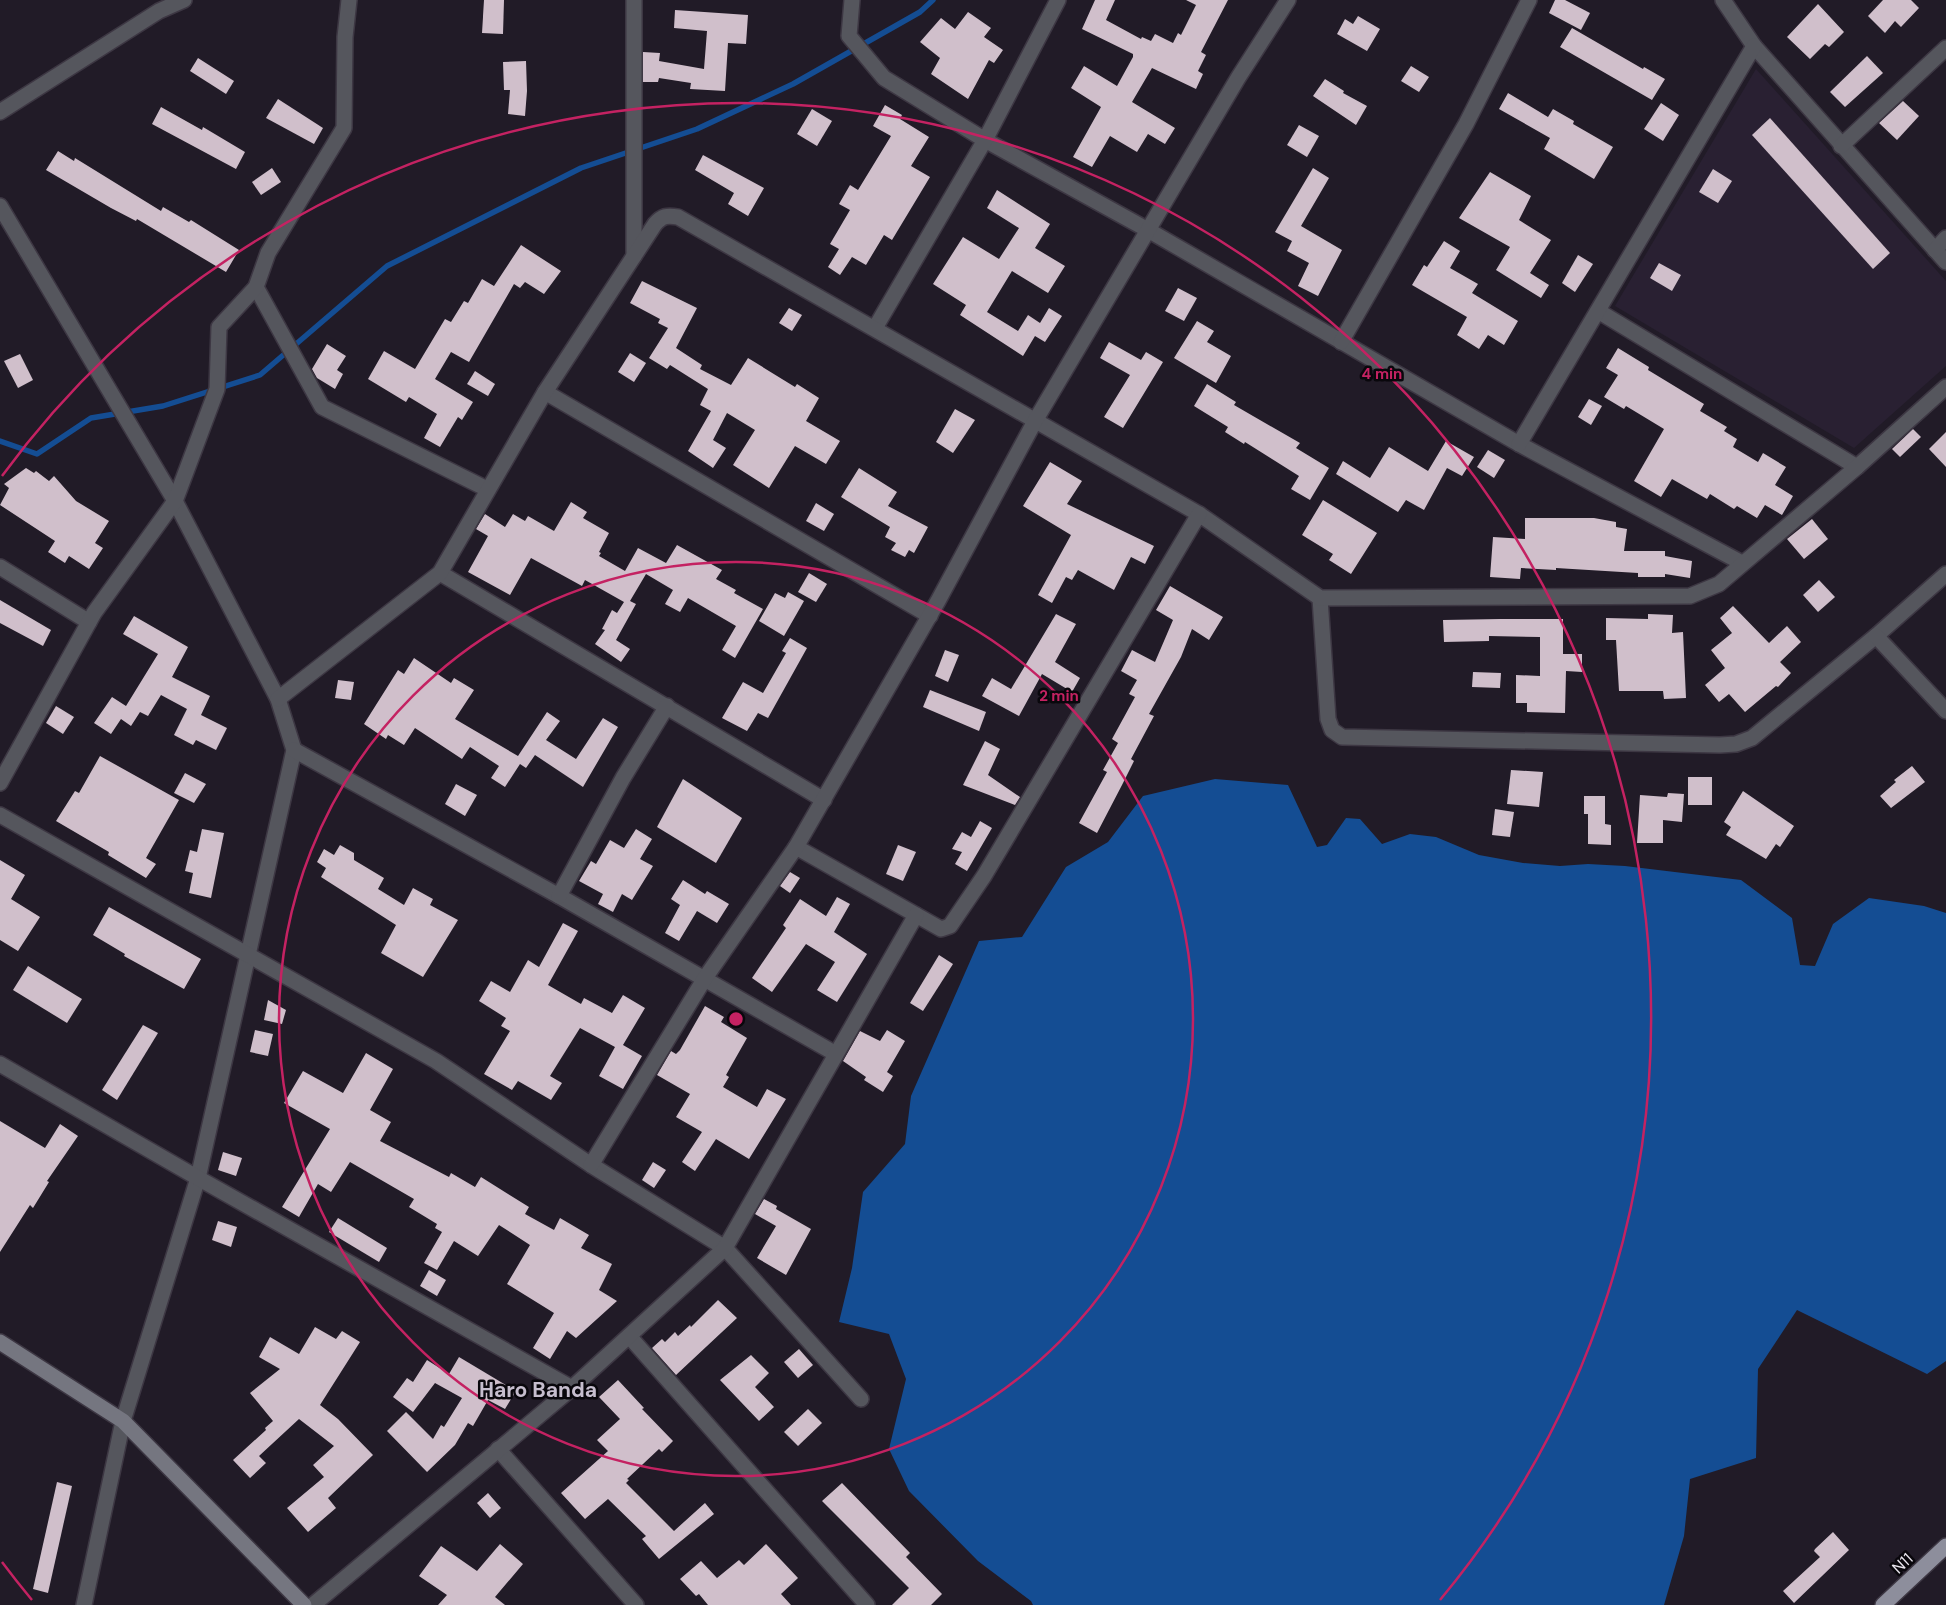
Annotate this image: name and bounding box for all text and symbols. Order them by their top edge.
text: 4 min [1362,364,1402,384]
text: 2 min [1039,686,1079,706]
centre of rings [727,1010,745,1028]
district label: Haro Banda [479,1376,597,1404]
street label: N11 [1887,1549,1917,1578]

